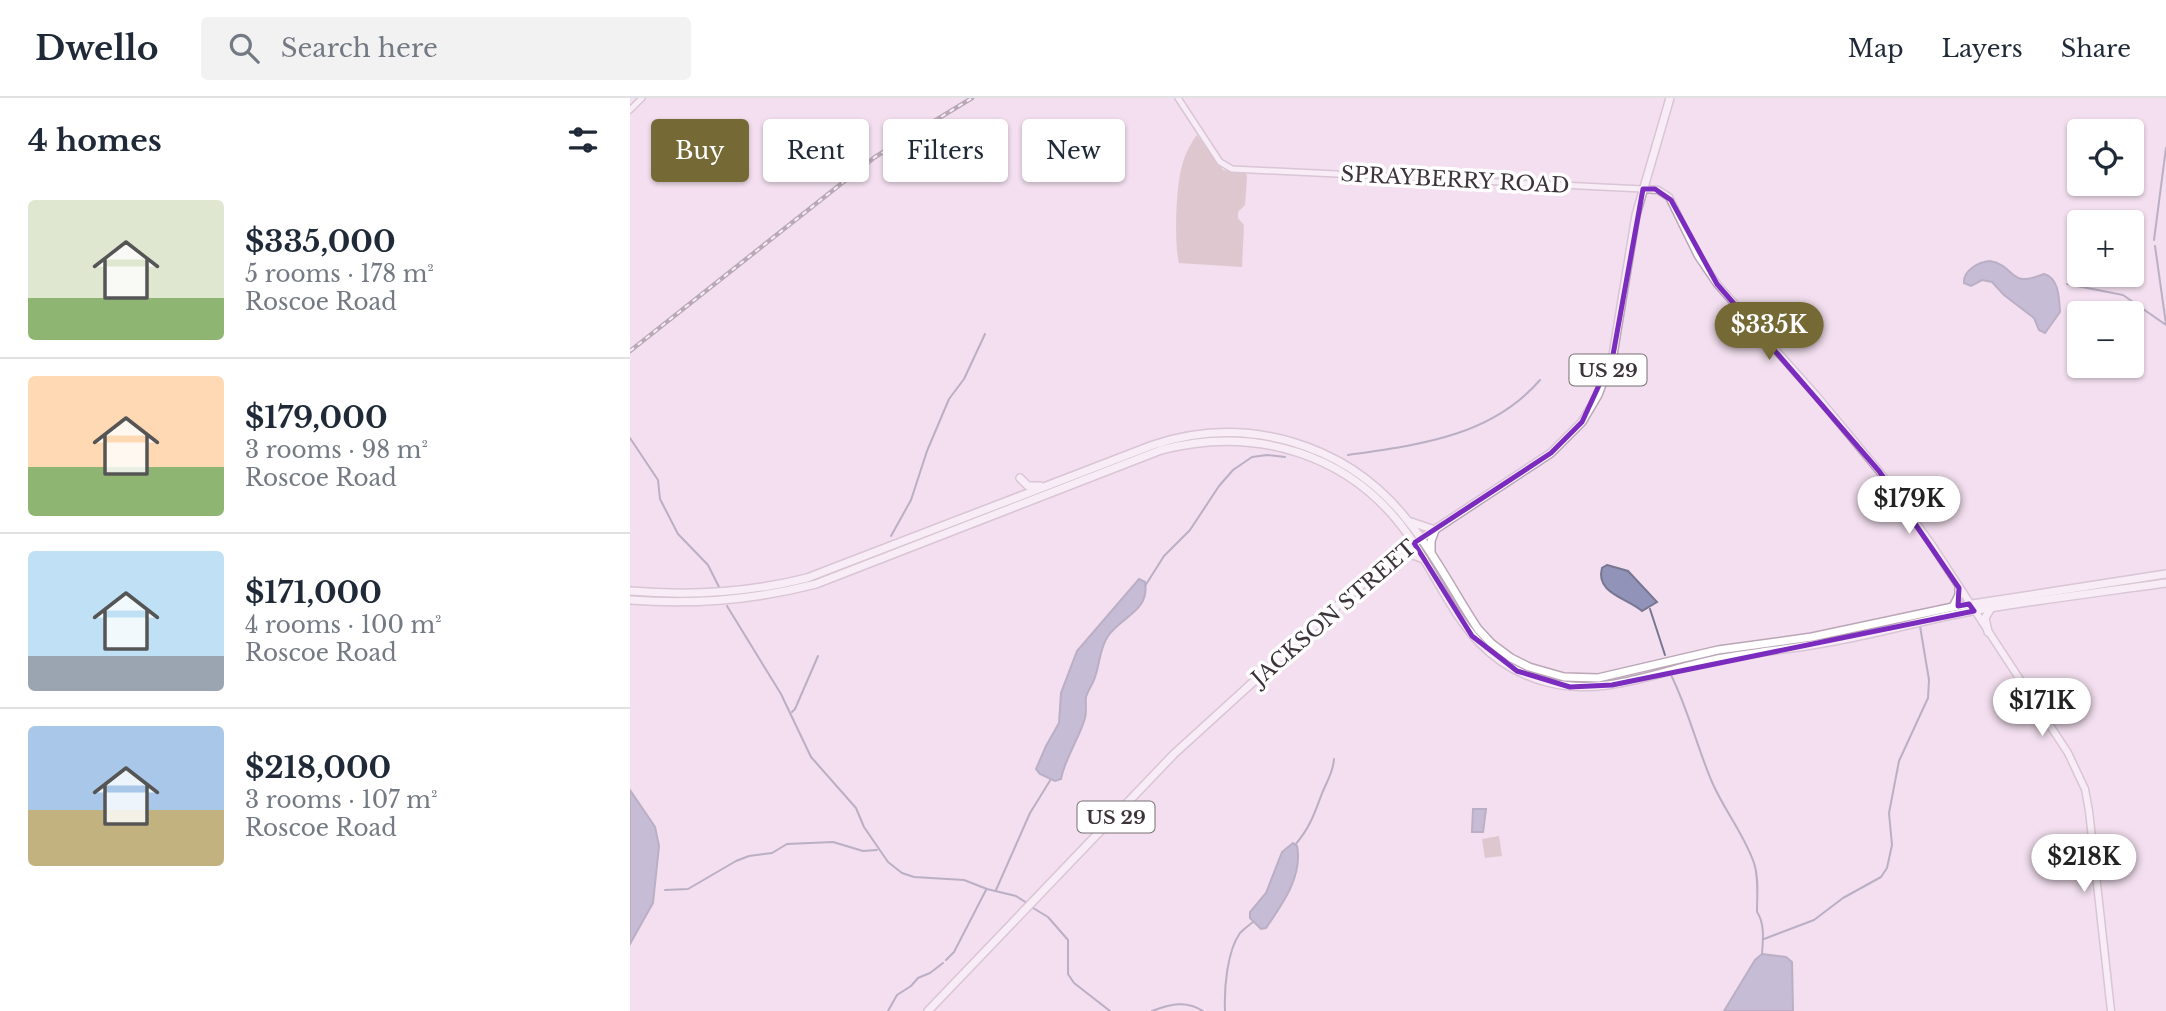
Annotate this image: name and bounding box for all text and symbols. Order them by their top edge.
search box [201,17,691,80]
text: Dwello [35,28,159,69]
icon: search [225,29,263,67]
text: Search here [281,32,438,64]
text: Map [1848,34,1904,63]
text: Layers [1942,34,2023,63]
text: Share [2061,34,2131,63]
chip: Buy [651,119,749,182]
chip: Rent [763,119,869,182]
chip: Filters [883,119,1008,182]
chip: New [1022,119,1125,182]
map controls [2067,119,2144,378]
button: locate [2067,119,2144,196]
icon: filters [564,121,602,159]
text: 4 homes [28,122,162,159]
street label: SPRAYBERRY ROAD [1340,161,1570,199]
button: + [2067,210,2144,287]
text: $335,000 [245,223,396,260]
icon: home [84,228,168,312]
text: 5 rooms · 178 m² [245,260,434,288]
text: Roscoe Road [245,288,397,316]
button: − [2067,301,2144,378]
pin: $335K [1720,302,1818,362]
text: $335K [1731,311,1807,339]
road number: US 29 [1570,354,1646,386]
text: $179,000 [245,399,388,436]
icon: home [84,404,168,488]
text: 3 rooms · 98 m² [245,436,428,464]
text: Roscoe Road [245,464,397,492]
pin: $179K [1860,476,1958,536]
text: $179K [1873,485,1945,513]
street label: JACKSON STREET [1244,534,1422,693]
text: $171,000 [245,574,382,611]
icon: home [84,579,168,663]
text: 4 rooms · 100 m² [245,611,442,639]
text: Roscoe Road [245,639,397,667]
pin: $171K [1993,678,2091,738]
text: $171K [2009,687,2075,715]
text: $218,000 [245,749,391,786]
icon: home [84,754,168,838]
text: 3 rooms · 107 m² [245,786,438,814]
road number: US 29 [1078,802,1154,832]
text: Roscoe Road [245,814,397,842]
pin: $218K [2035,834,2133,894]
text: $218K [2047,843,2121,871]

